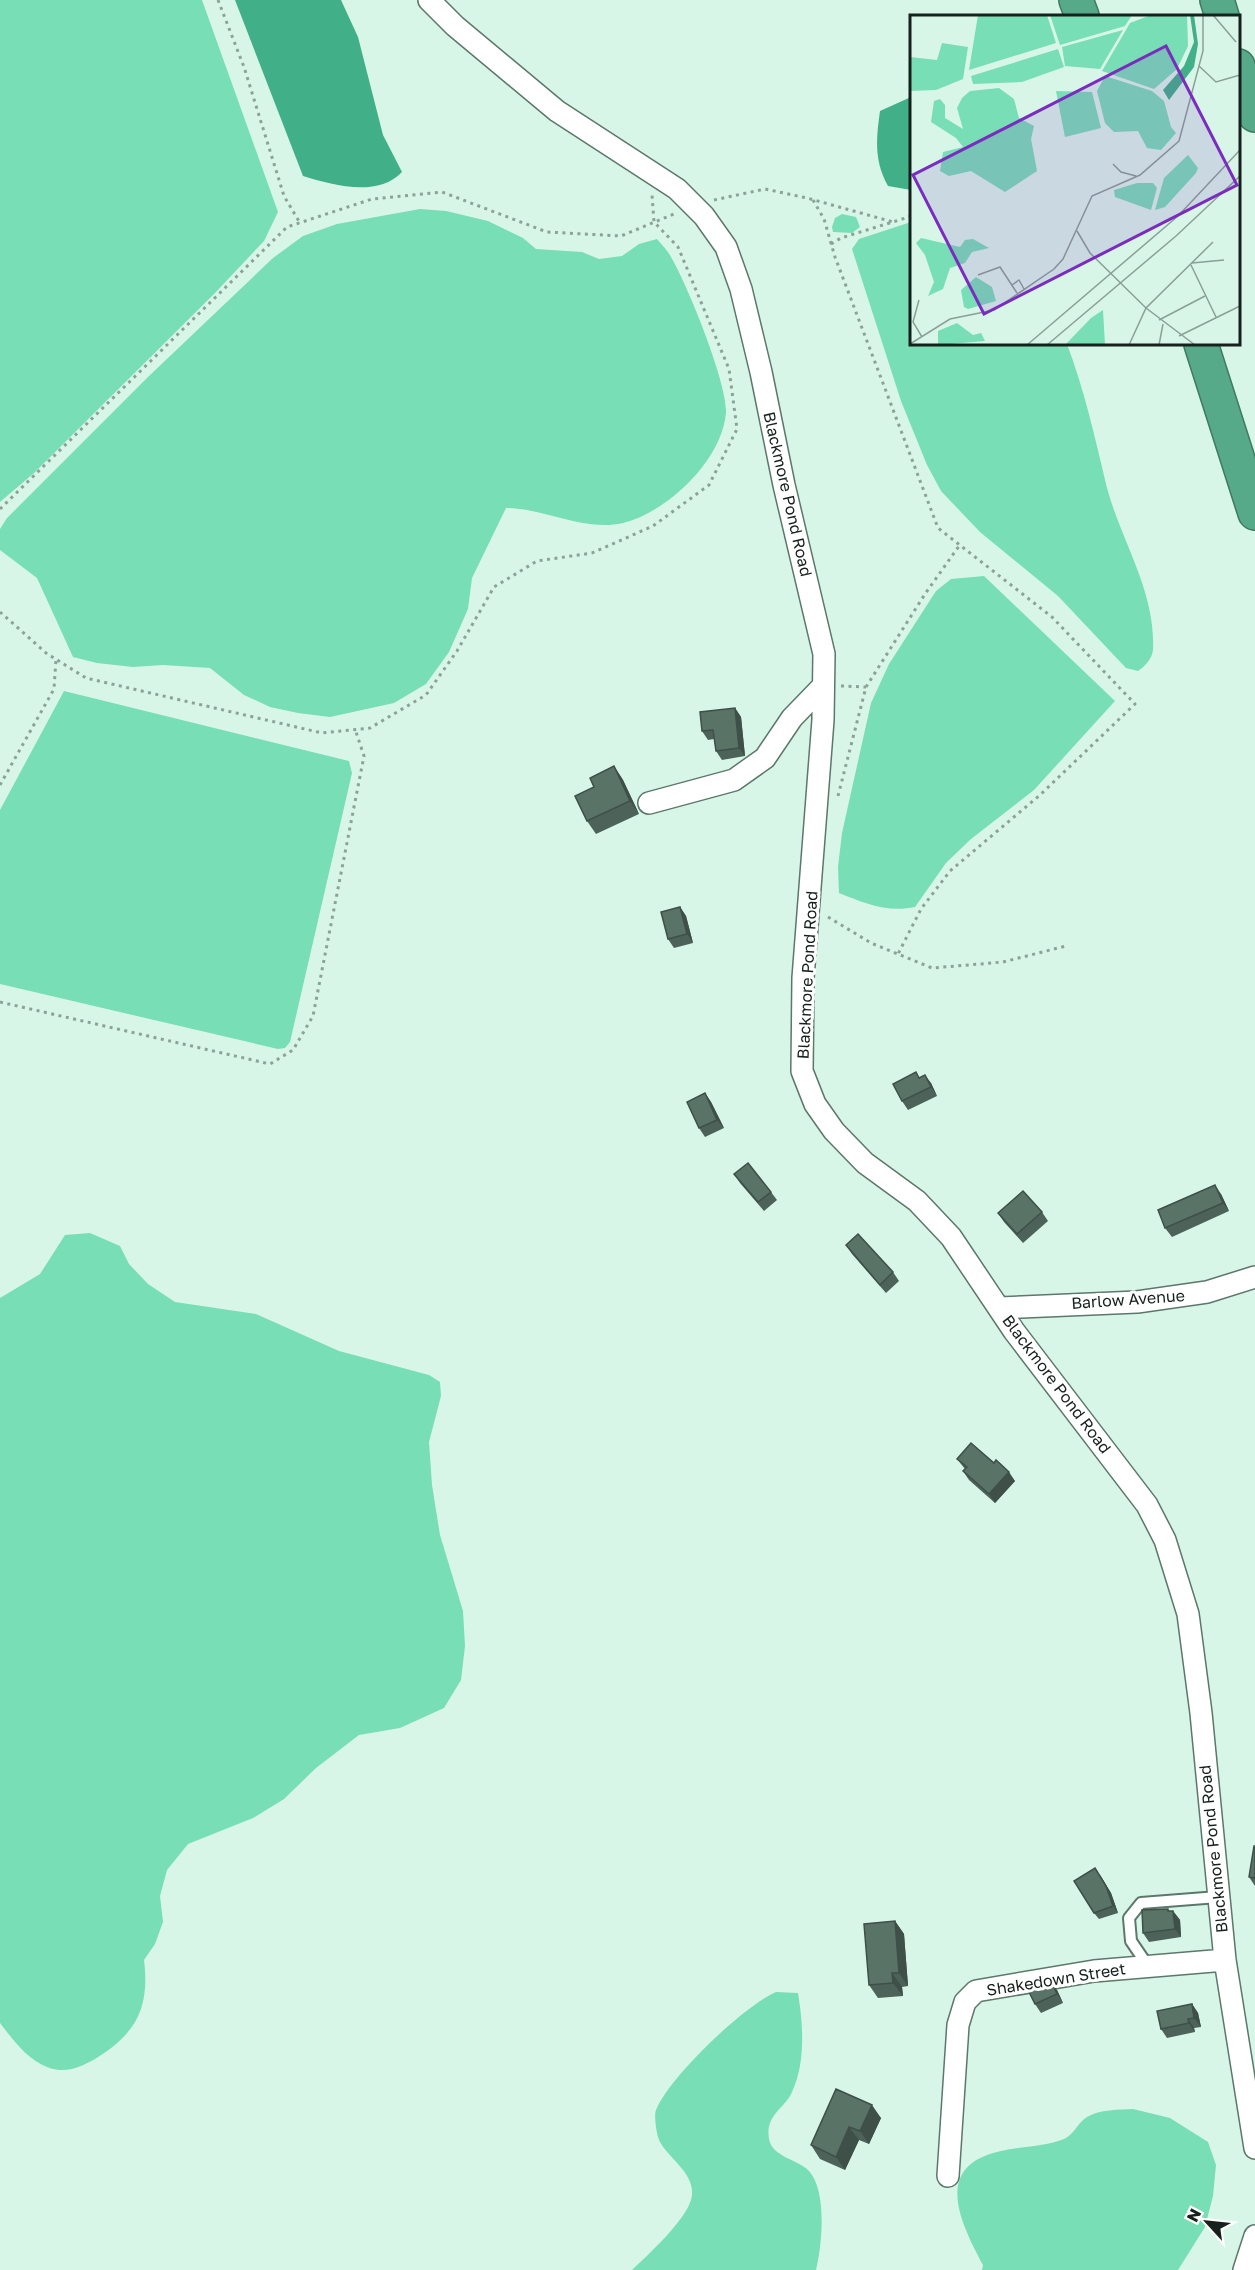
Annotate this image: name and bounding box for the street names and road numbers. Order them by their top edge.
street label: Blackmore Pond Road [759,410,817,578]
street label: Blackmore Pond Road [793,890,821,1060]
street label: Barlow Avenue [1071,1285,1185,1313]
street label: Blackmore Pond Road [998,1311,1116,1457]
street label: Blackmore Pond Road [1194,1764,1232,1934]
street label: Shakedown Street [985,1958,1127,2000]

